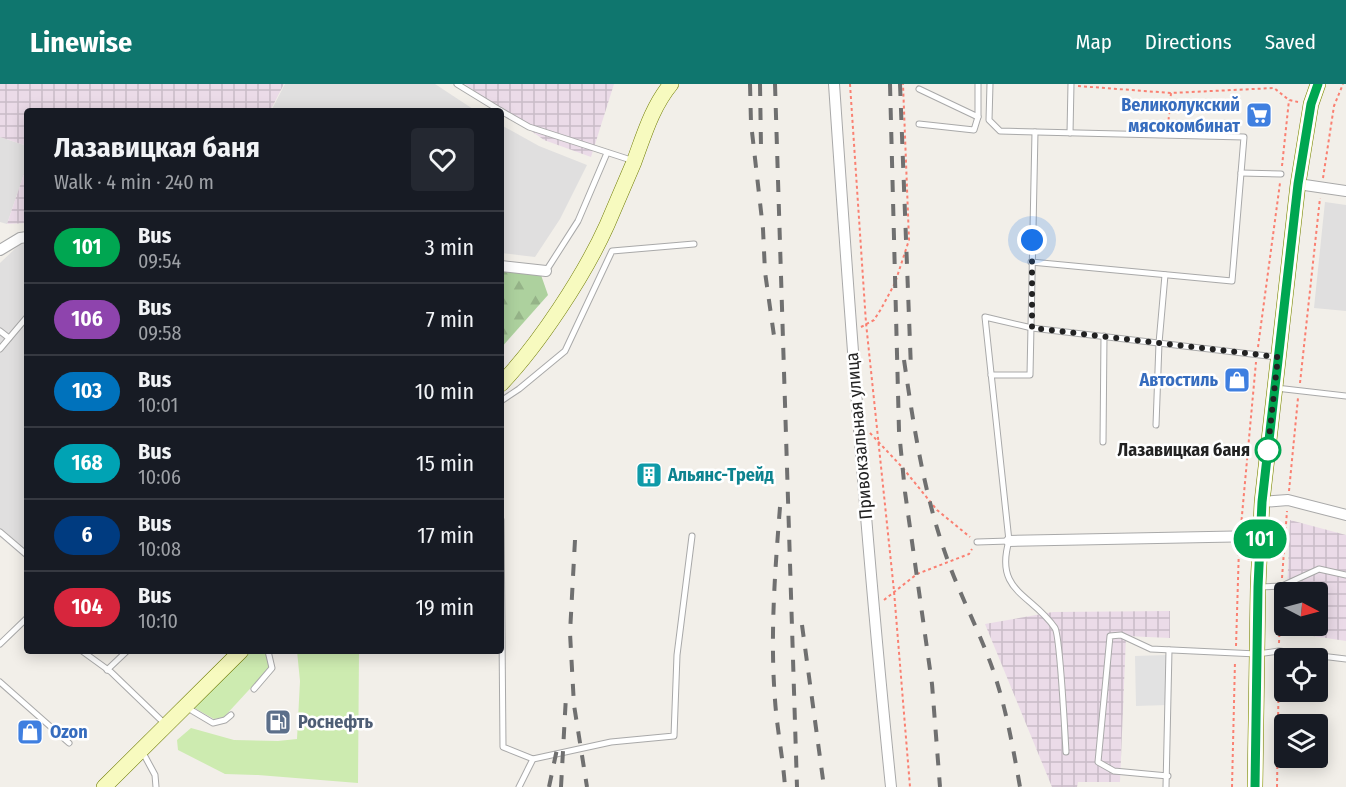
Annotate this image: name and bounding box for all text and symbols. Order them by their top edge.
text: Linewise [30,26,132,59]
text: Map [1075,29,1112,55]
text: Directions [1145,29,1232,55]
text: Saved [1265,29,1316,55]
place label: Великолукский мясокомбинат [1121,94,1240,137]
supermarket icon: Великолукский мясокомбинат [1244,100,1274,130]
button: heart [411,128,474,191]
text: Лазавицкая баня [54,131,260,164]
text: Walk · 4 min · 240 m [54,170,214,194]
text: Bus [138,222,171,249]
your location [1017,225,1047,255]
text: 101 [73,234,101,260]
text: 3 min [425,234,474,261]
text: 09:54 [138,249,181,273]
text: Bus [138,294,171,321]
text: 106 [71,306,103,332]
text: 7 min [426,306,474,333]
text: 09:58 [138,321,181,345]
street label: Привокзальная улица [841,351,877,521]
shop icon: Автостиль [1222,365,1252,395]
text: Bus [138,366,171,393]
place label: Автостиль [1139,369,1218,391]
text: 103 [72,378,102,404]
text: 10 min [415,378,474,405]
text: 10:01 [138,393,178,417]
marker: Лазавицкая баня [1255,437,1281,463]
text: Bus [138,438,171,465]
place label: Лазавицкая баня [1118,439,1250,461]
text: 168 [72,450,102,476]
text: 15 min [416,450,474,477]
building icon: Альянс-Трейд [634,460,664,490]
place label: Альянс-Трейд [667,464,774,486]
text: 10:06 [138,465,181,489]
text: Bus [138,510,171,537]
line badge: 101 [1226,520,1294,558]
text: 6 [82,522,92,548]
text: 17 min [417,522,474,549]
text: 101 [1246,526,1274,552]
text: 10:08 [138,537,181,561]
text: Bus [138,582,171,609]
north arrow [1274,582,1328,636]
map controls [1274,582,1328,768]
text: 104 [71,594,103,620]
text: 19 min [416,594,474,621]
text: 10:10 [138,609,178,633]
button: locate [1274,648,1328,702]
fuel station icon: Роснефть [263,707,293,737]
place label: Роснефть [298,711,373,733]
button: layers [1274,714,1328,768]
shop icon: Ozon [15,717,45,747]
place label: Ozon [50,721,88,743]

